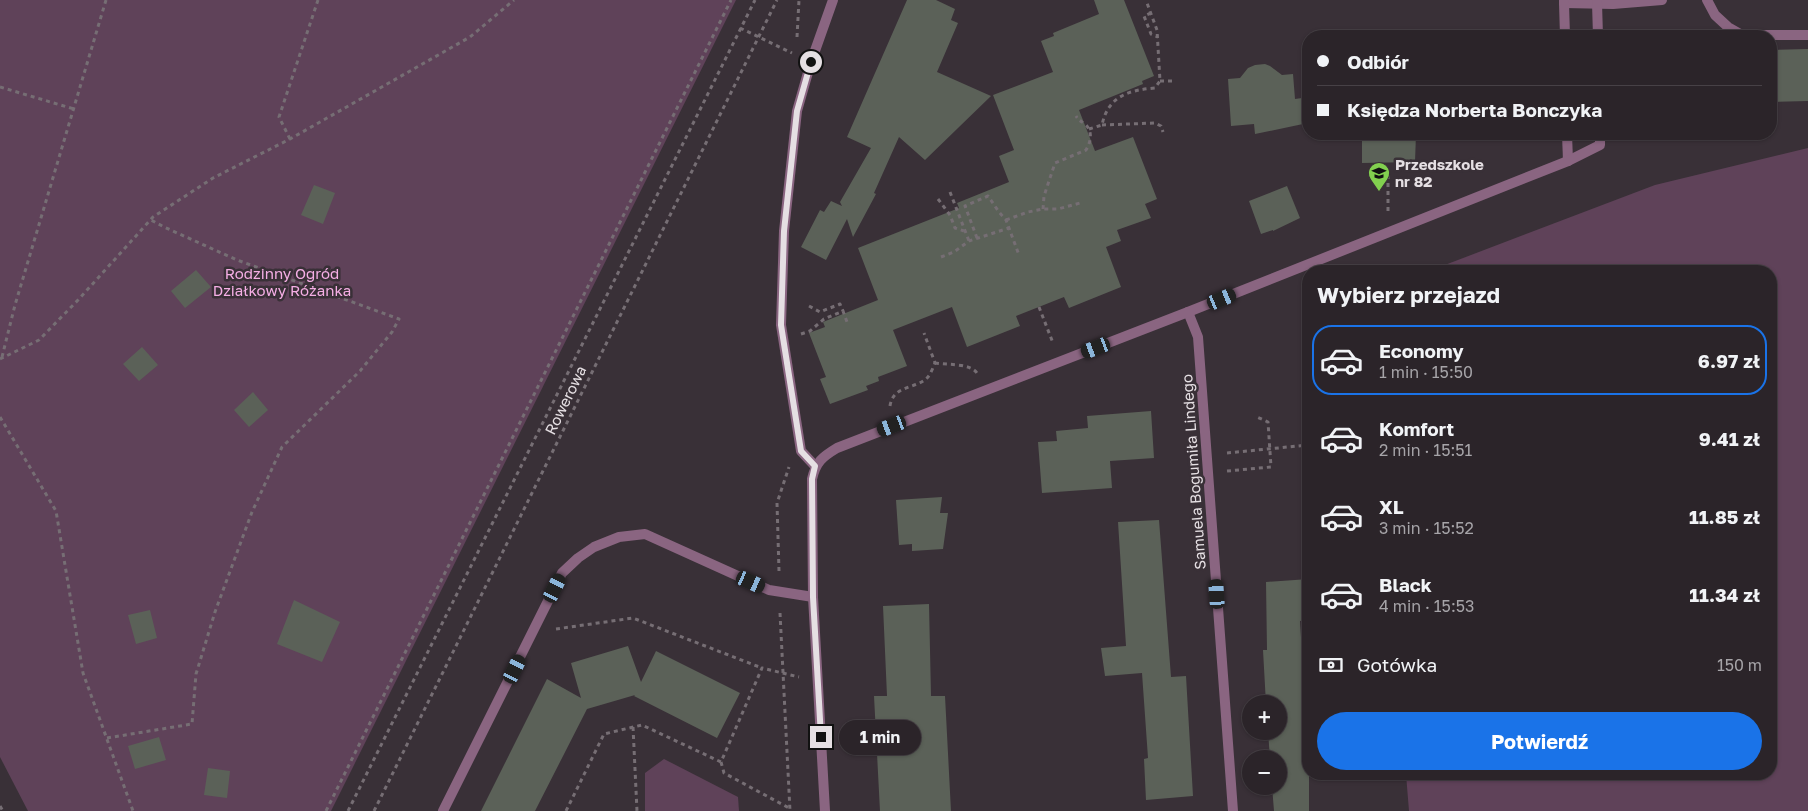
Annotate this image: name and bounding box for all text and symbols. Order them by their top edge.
text: Odbiór [1347,50,1409,73]
route start [800,51,822,73]
text: Księdza Norberta Bonczyka [1347,98,1602,121]
place label: Przedszkole nr 82 [1395,155,1484,190]
school or university icon: Przedszkole nr 82 [1367,161,1391,192]
park label: Rodzinny Ogród Działkowy Różanka [213,264,351,299]
text: Wybierz przejazd [1317,281,1500,308]
car [1205,286,1238,312]
car [1079,336,1112,360]
icon: car [1319,338,1364,383]
text: Economy [1379,339,1464,362]
text: 6.97 zł [1698,349,1760,372]
text: 1 min · 15:50 [1379,362,1473,382]
street label: Rowerowa [541,363,589,437]
street label: Samuela Bogumiła Lindego [1177,374,1209,570]
car [875,414,908,438]
icon: car [1319,416,1364,461]
text: Komfort [1379,417,1454,440]
text: 9.41 zł [1699,427,1760,450]
text: 2 min · 15:51 [1379,440,1472,460]
icon: car [1319,494,1364,539]
text: XL [1379,495,1404,518]
text: 11.85 zł [1689,505,1760,528]
text: 3 min · 15:52 [1379,518,1474,538]
car [734,569,767,595]
car [541,571,568,605]
icon: car [1319,572,1364,617]
text: Black [1379,573,1432,596]
car [1208,579,1225,609]
text: 11.34 zł [1689,583,1760,606]
text: 4 min · 15:53 [1379,596,1474,616]
icon: cash [1317,651,1345,679]
car [501,652,528,686]
text: Gotówka [1357,653,1437,676]
text: 150 m [1717,655,1762,675]
map controls [1242,695,1287,795]
button: + [1242,695,1287,740]
button: Potwierdź [1317,712,1762,770]
callout: 1 min [838,720,921,754]
route end [810,726,832,748]
text: 1 min [860,727,900,747]
button: − [1242,750,1287,795]

